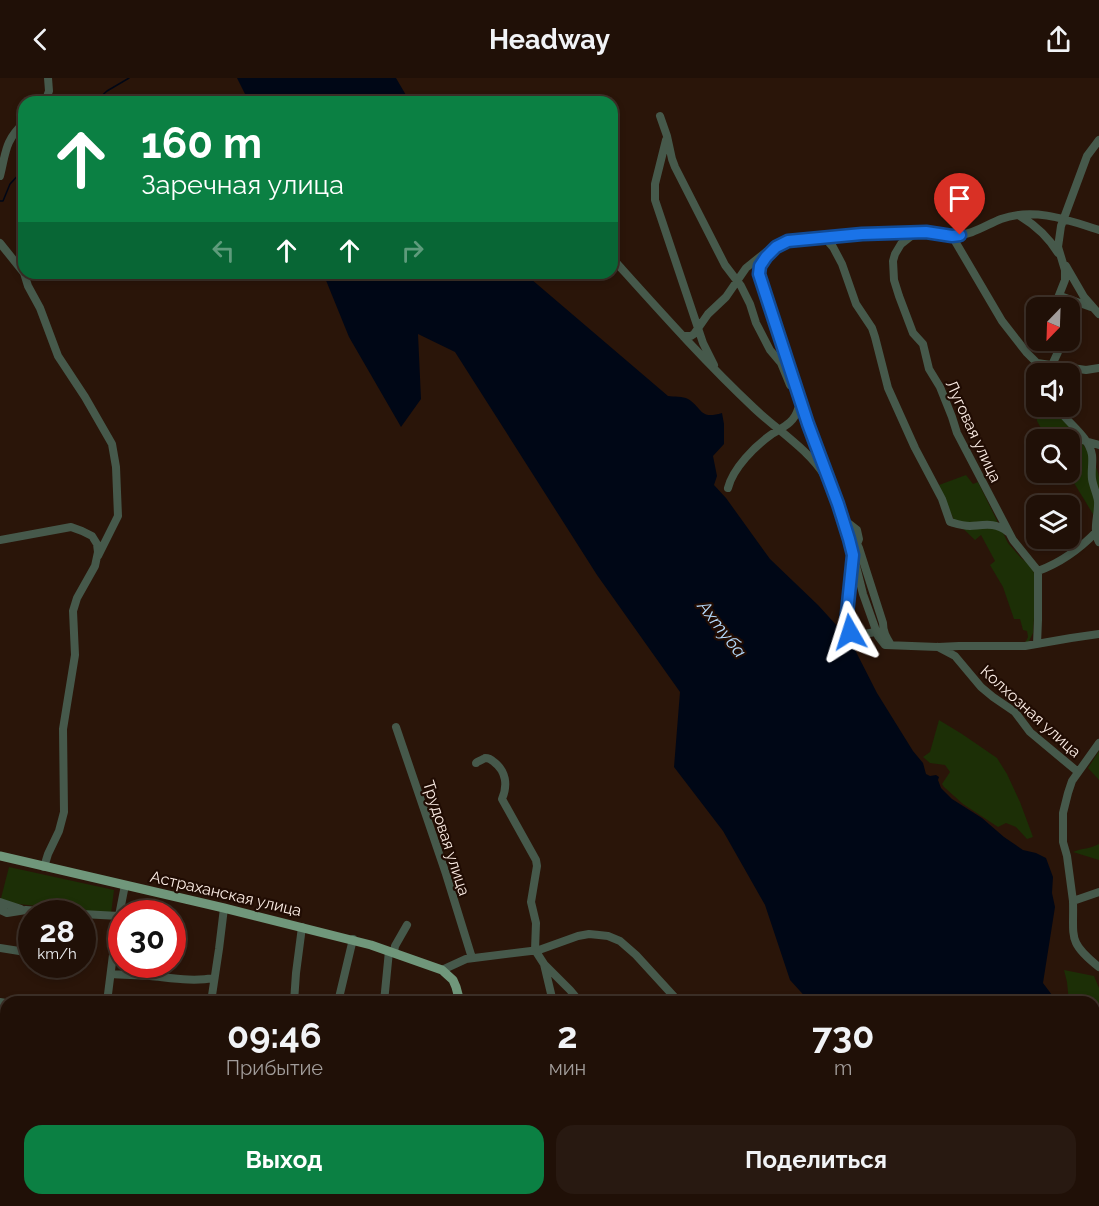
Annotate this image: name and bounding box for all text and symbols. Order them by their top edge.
icon: back [24,23,57,56]
icon: share [1042,23,1075,56]
text: Headway [489,24,610,55]
text: 160 m [141,119,262,168]
icon: ahead [42,120,120,198]
text: Заречная улица [141,169,344,200]
pin [934,173,985,235]
icon: arrive [943,182,976,215]
icon: left [207,234,240,267]
icon: ahead [270,234,303,267]
icon: ahead [333,234,366,267]
icon: right [396,234,429,267]
north arrow [1026,297,1080,351]
map controls [1026,297,1080,549]
button: sound [1026,363,1080,417]
street label: Луговая улица [942,377,1006,485]
button: search [1026,429,1080,483]
button: layers [1026,495,1080,549]
water label: Ахтуба [693,595,751,662]
position arrow [818,600,882,664]
street label: Колхозная улица [977,661,1085,761]
street label: Трудовая улица [419,778,474,898]
street label: Астраханская улица [148,867,303,920]
speed limit sign: 30 [108,900,186,978]
text: 28 [39,914,75,949]
text: km/h [37,945,77,963]
text: 09:46 [227,1014,322,1056]
text: 2 [557,1014,578,1056]
text: 730 [812,1014,874,1056]
text: Прибытие [226,1056,323,1080]
text: мин [549,1056,586,1080]
text: m [834,1056,852,1080]
button: Выход [24,1125,544,1194]
button: Поделиться [556,1125,1076,1194]

